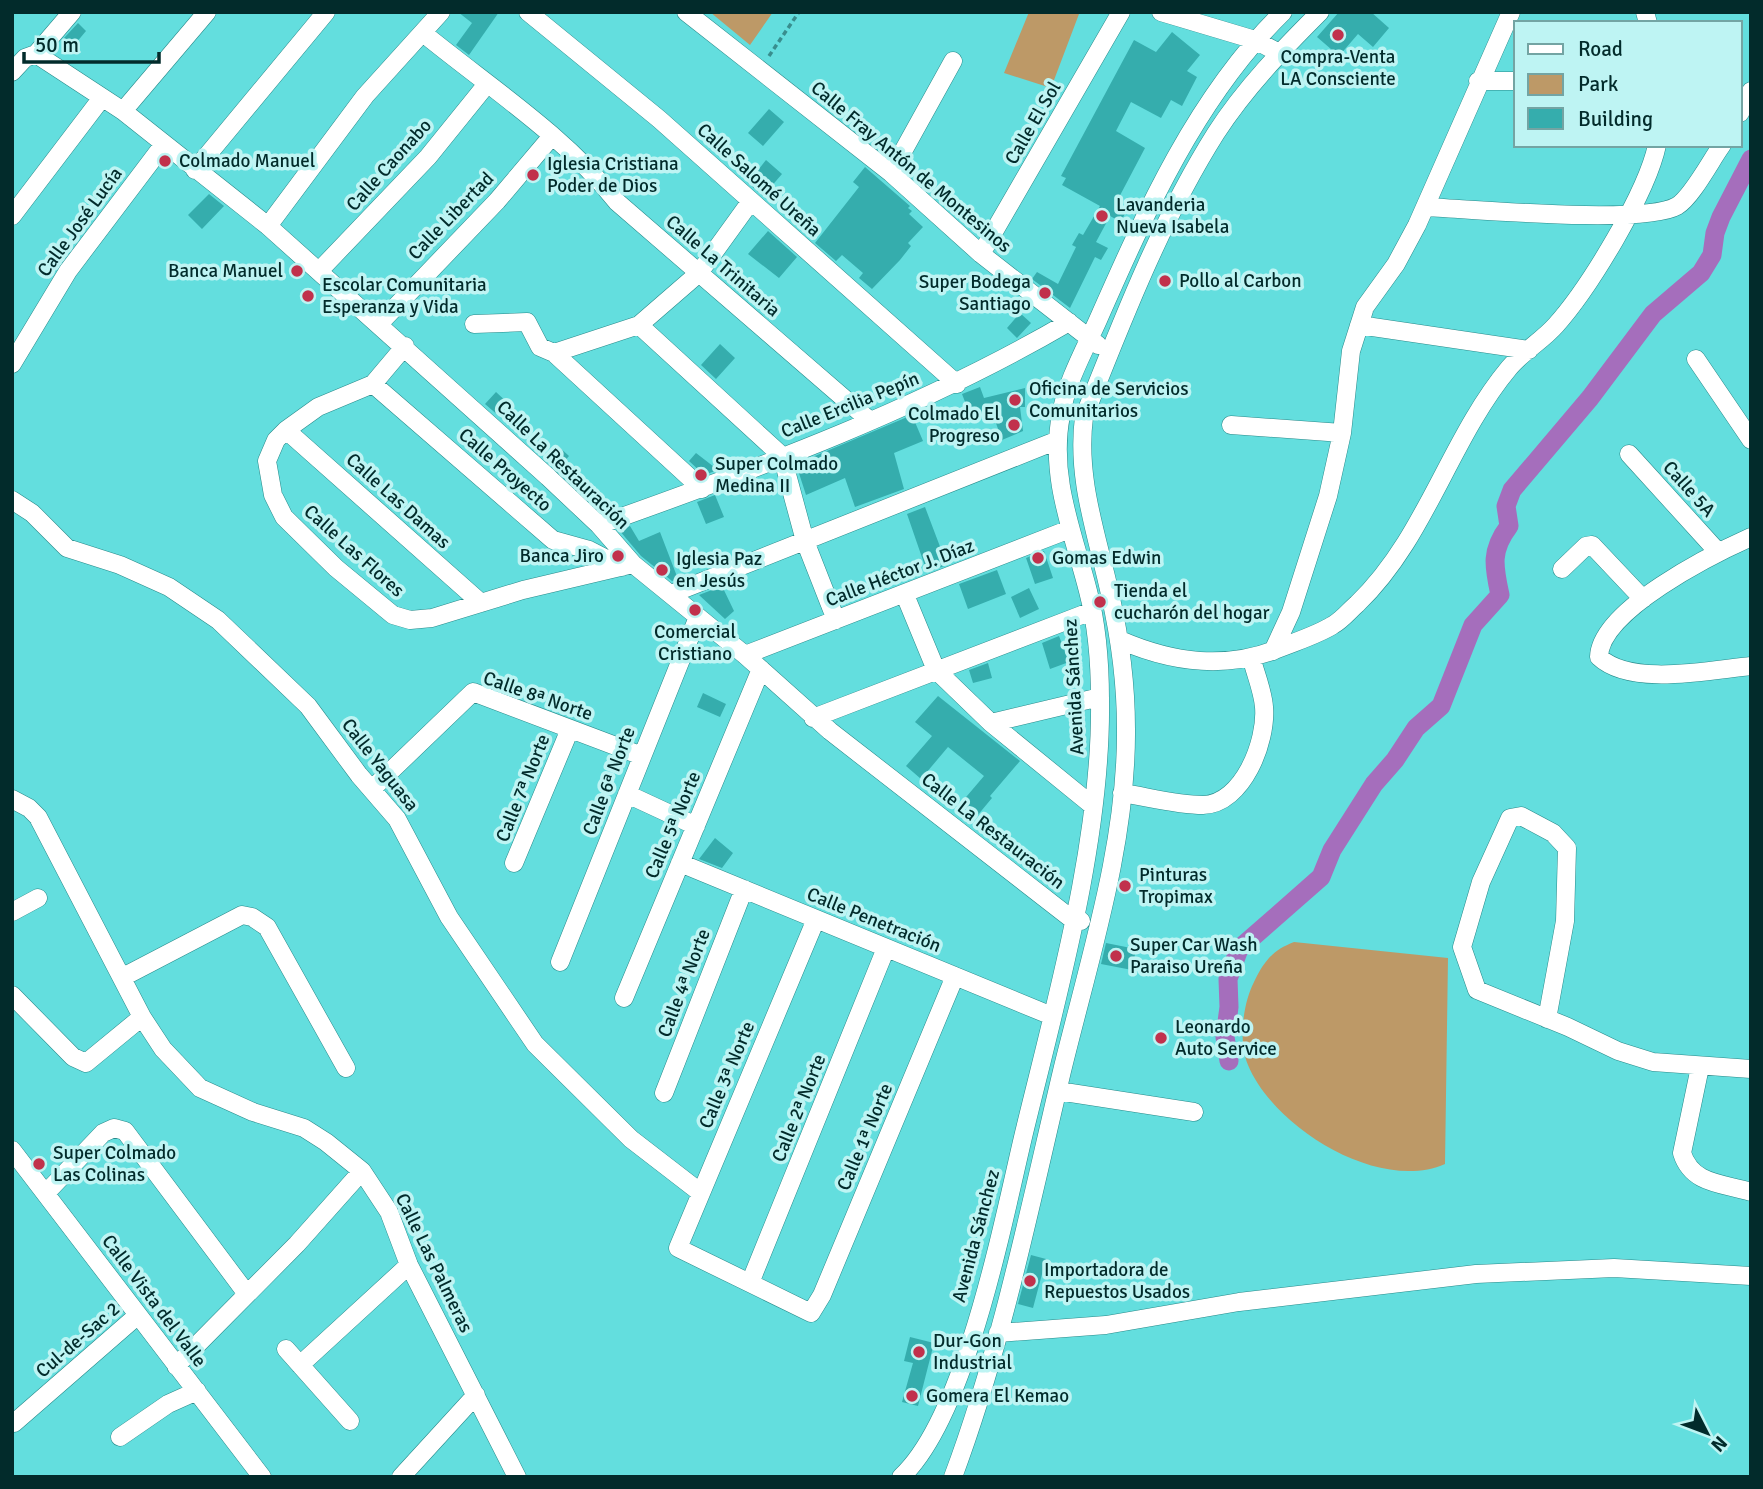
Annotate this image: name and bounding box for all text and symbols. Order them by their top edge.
scale bar [24,21,159,65]
legend [1514,21,1742,147]
marker: Compra-Venta LA Consciente [1330,27,1346,43]
text: 50 m [35,32,79,58]
text: Road [1578,36,1623,62]
place label: Compra-Venta LA Consciente [1280,45,1396,91]
text: Park [1578,71,1619,97]
street label: Calle Fray Antón de Montesinos [806,76,1016,258]
street label: Calle El Sol [1000,77,1066,169]
text: Building [1578,106,1653,132]
street label: Calle Caonabo [341,114,437,216]
street label: Calle Salomé Ureña [692,118,826,242]
place label: Colmado Manuel [179,149,315,173]
place label: Iglesia Cristiana Poder de Dios [547,152,679,198]
marker: Colmado Manuel [157,153,173,169]
street label: Calle José Lucía [32,163,128,281]
street label: Calle Libertad [403,167,499,265]
marker: Iglesia Cristiana Poder de Dios [525,167,541,183]
place label: Lavanderia Nueva Isabela [1116,193,1229,239]
marker: Lavanderia Nueva Isabela [1094,208,1110,224]
street label: Calle La Trinitaria [661,210,785,322]
place label: Banca Manuel [168,259,283,283]
marker: Banca Manuel [289,263,305,279]
place label: Pollo al Carbon [1179,269,1302,293]
place label: Super Bodega Santiago [919,270,1031,316]
place label: Escolar Comunitaria Esperanza y Vida [322,273,487,319]
marker: Pollo al Carbon [1157,273,1173,289]
marker: Super Bodega Santiago [1037,285,1053,301]
marker: Escolar Comunitaria Esperanza y Vida [300,288,316,304]
street label: Calle Ercilia Pepín [777,366,923,444]
place label: Oficina de Servicios Comunitarios [1029,377,1189,423]
marker: Oficina de Servicios Comunitarios [1007,392,1023,408]
street label: Calle La Restauración [492,395,634,535]
place label: Colmado El Progreso [908,402,1000,448]
marker: Colmado El Progreso [1006,417,1022,433]
street label: Calle Proyecto [454,423,557,517]
street label: Calle Las Damas [341,448,455,554]
place label: Super Colmado Medina II [715,452,838,498]
street label: Calle 5A [1658,456,1721,522]
marker: Super Colmado Medina II [693,467,709,483]
street label: Calle Las Flores [299,500,409,602]
street label: Calle Héctor J. Díaz [822,534,978,612]
place label: Banca Jiro [520,544,604,568]
place label: Gomas Edwin [1052,546,1161,570]
place label: Iglesia Paz en Jesús [676,547,762,593]
marker: Banca Jiro [610,548,626,564]
marker: Gomas Edwin [1030,550,1046,566]
marker: Iglesia Paz en Jesús [654,562,670,578]
place label: Tienda el cucharón del hogar [1114,579,1270,625]
marker: Tienda el cucharón del hogar [1092,594,1108,610]
marker: Comercial Cristiano [687,602,703,618]
street label: Avenida Sánchez [1058,618,1090,756]
place label: Comercial Cristiano [654,620,736,666]
street label: Calle 8ª Norte [480,666,596,726]
street label: Calle Yaguasa [336,714,424,816]
street label: Calle 6ª Norte [577,723,641,839]
street label: Calle 7ª Norte [491,731,555,845]
street label: Calle La Restauración [916,767,1070,895]
street label: Calle 5ª Norte [640,768,706,882]
place label: Pinturas Tropimax [1139,863,1213,909]
marker: Pinturas Tropimax [1117,878,1133,894]
street label: Calle Penetración [803,882,945,958]
street label: Calle 4ª Norte [652,925,716,1041]
place label: Super Car Wash Paraiso Ureña [1130,933,1258,979]
marker: Super Car Wash Paraiso Ureña [1108,948,1124,964]
place label: Leonardo Auto Service [1175,1015,1277,1061]
street label: Calle 3ª Norte [694,1018,760,1132]
marker: Leonardo Auto Service [1153,1030,1169,1046]
street label: Calle 2ª Norte [767,1051,831,1165]
street label: Calle 1ª Norte [832,1080,898,1194]
place label: Super Colmado Las Colinas [53,1141,176,1187]
marker: Super Colmado Las Colinas [31,1156,47,1172]
street label: Avenida Sánchez [947,1167,1005,1305]
street label: Calle Las Palmeras [390,1189,478,1337]
street label: Calle Vista del Valle [96,1230,212,1372]
place label: Importadora de Repuestos Usados [1044,1258,1190,1304]
marker: Importadora de Repuestos Usados [1022,1273,1038,1289]
street label: Cul-de-Sac 2 [31,1297,125,1383]
place label: Dur-Gon Industrial [933,1329,1012,1375]
marker: Dur-Gon Industrial [911,1344,927,1360]
place label: Gomera El Kemao [926,1384,1069,1408]
marker: Gomera El Kemao [904,1388,920,1404]
north arrow [1672,1398,1742,1468]
text: N [1706,1431,1732,1457]

